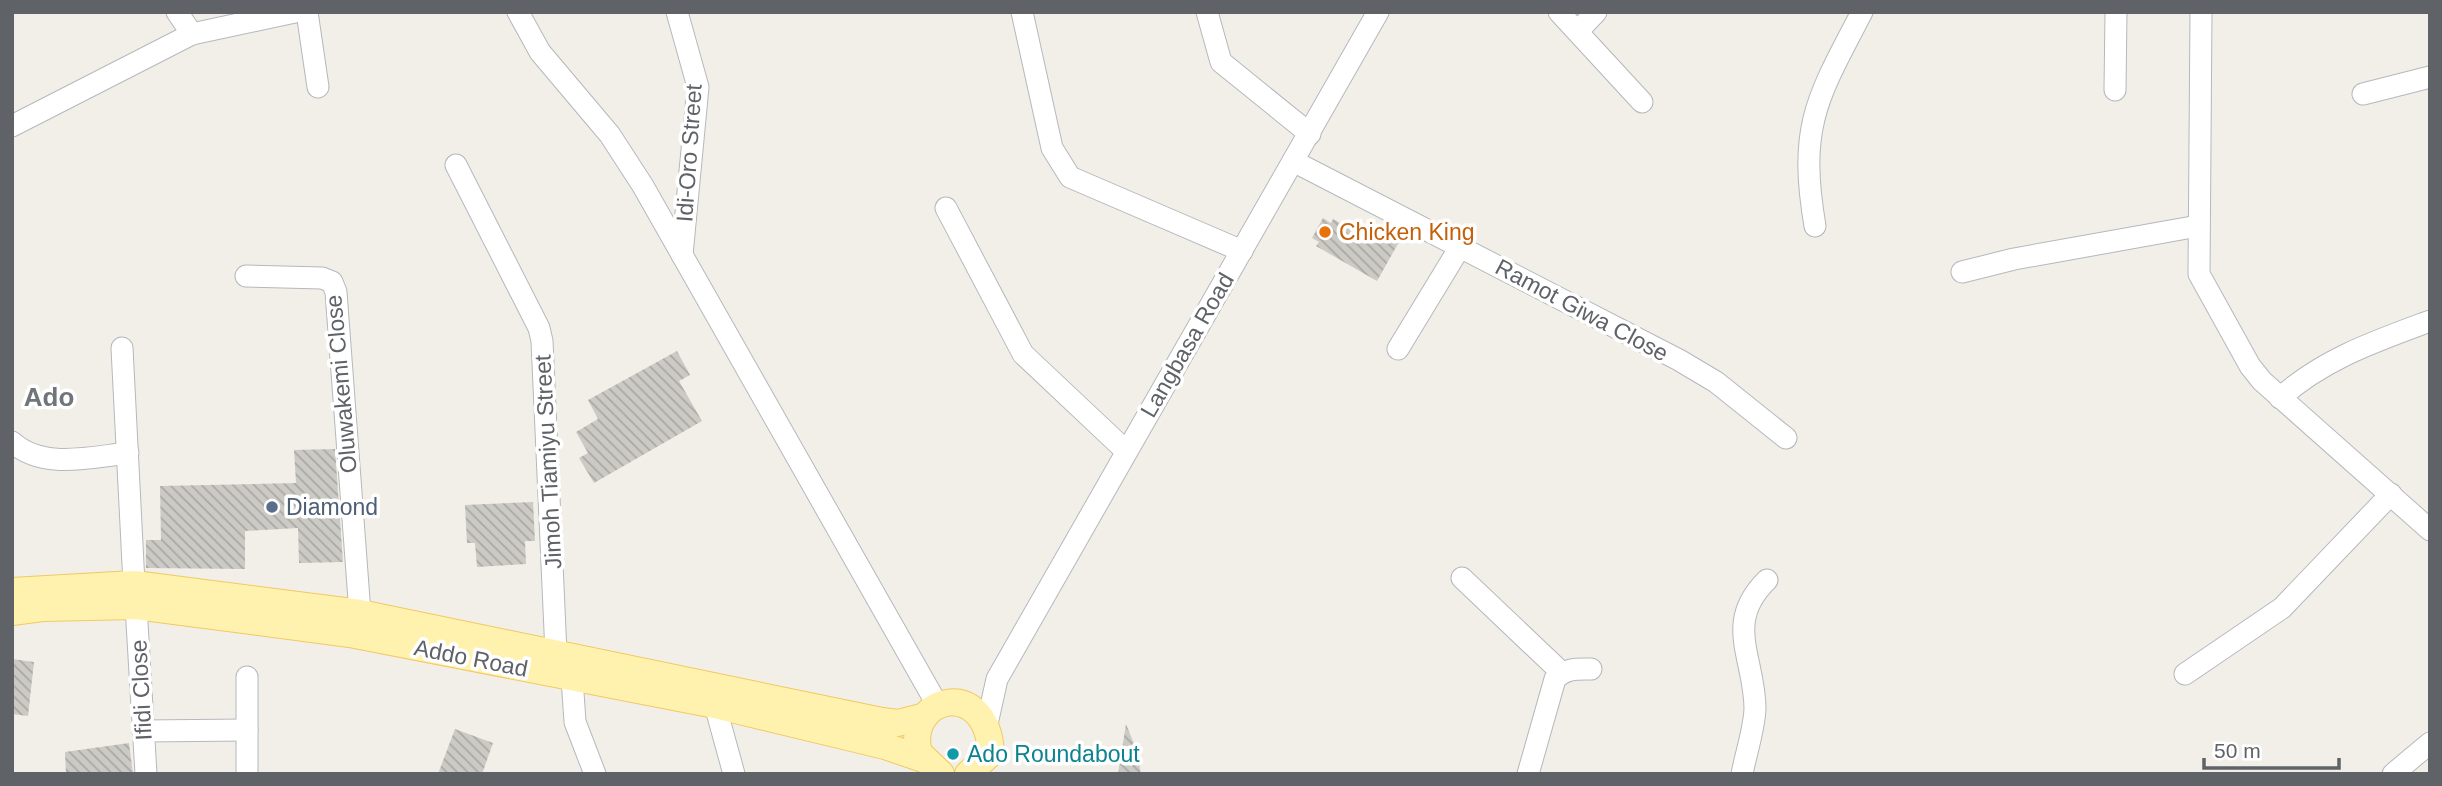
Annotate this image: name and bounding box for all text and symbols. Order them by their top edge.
street label: Idi-Oro Street [671,83,707,223]
place label: Chicken King [1339,219,1475,245]
marker: Chicken King [1317,224,1333,240]
street label: Ramot Giwa Close [1491,254,1673,366]
street label: Langbasa Road [1135,268,1239,422]
street label: Oluwakemi Close [320,294,362,474]
street label: Jimoh Tiamiyu Street [529,353,567,570]
district label: Ado [24,382,74,412]
place label: Diamond [286,494,378,520]
marker: Diamond [264,499,280,515]
street label: Addo Road [412,634,530,682]
street label: Ifidi Close [125,639,157,741]
scale bar [2204,726,2339,770]
text: 50 m [2214,739,2261,762]
place label: Ado Roundabout [967,741,1140,767]
marker: Ado Roundabout [945,746,961,762]

